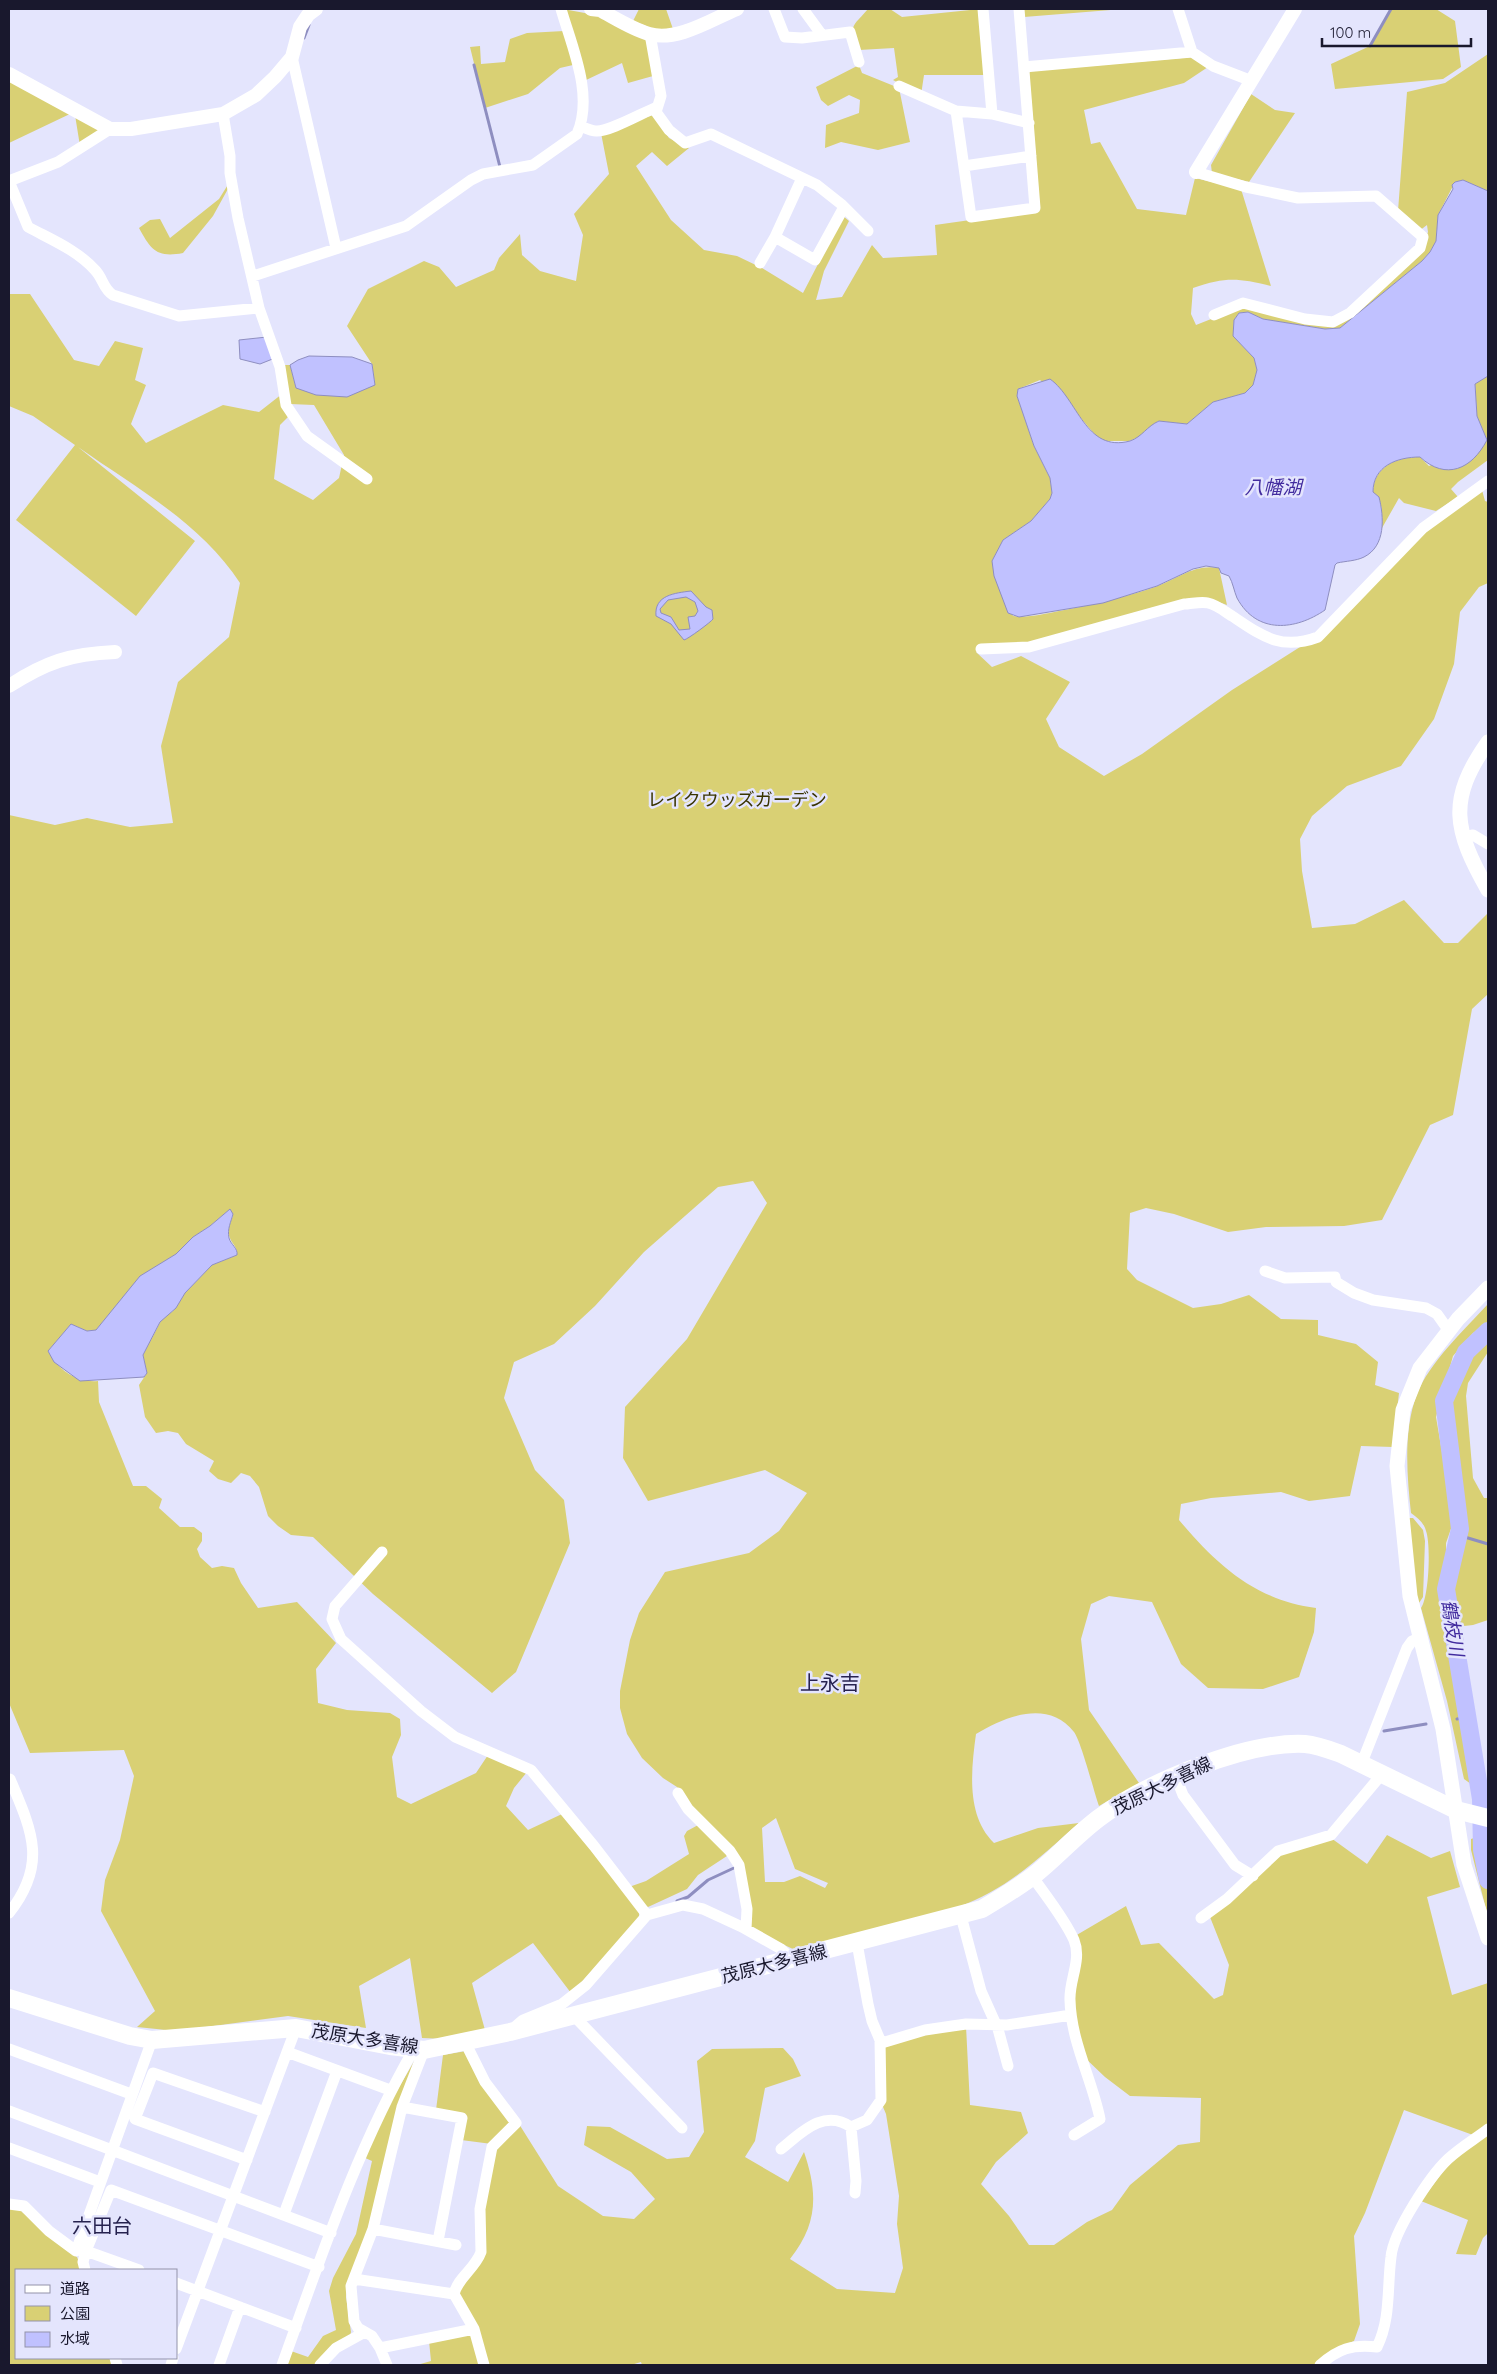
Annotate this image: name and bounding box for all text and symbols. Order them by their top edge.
scale bar [1322,15,1471,47]
text: 100 m [1330,23,1371,42]
water label: 八幡湖 [1244,475,1304,499]
park label: レイクウッズガーデン [647,788,827,811]
water label: 鶴枝川 [1437,1598,1470,1660]
district label: 上永吉 [800,1670,860,1695]
street label: 茂原大多喜線 [1108,1752,1215,1820]
street label: 茂原大多喜線 [719,1939,829,1988]
street label: 茂原大多喜線 [310,2019,420,2058]
district label: 六田台 [72,2213,132,2238]
legend [15,2269,178,2359]
text: 道路 [60,2279,90,2298]
text: 公園 [60,2304,90,2323]
text: 水域 [60,2329,90,2348]

